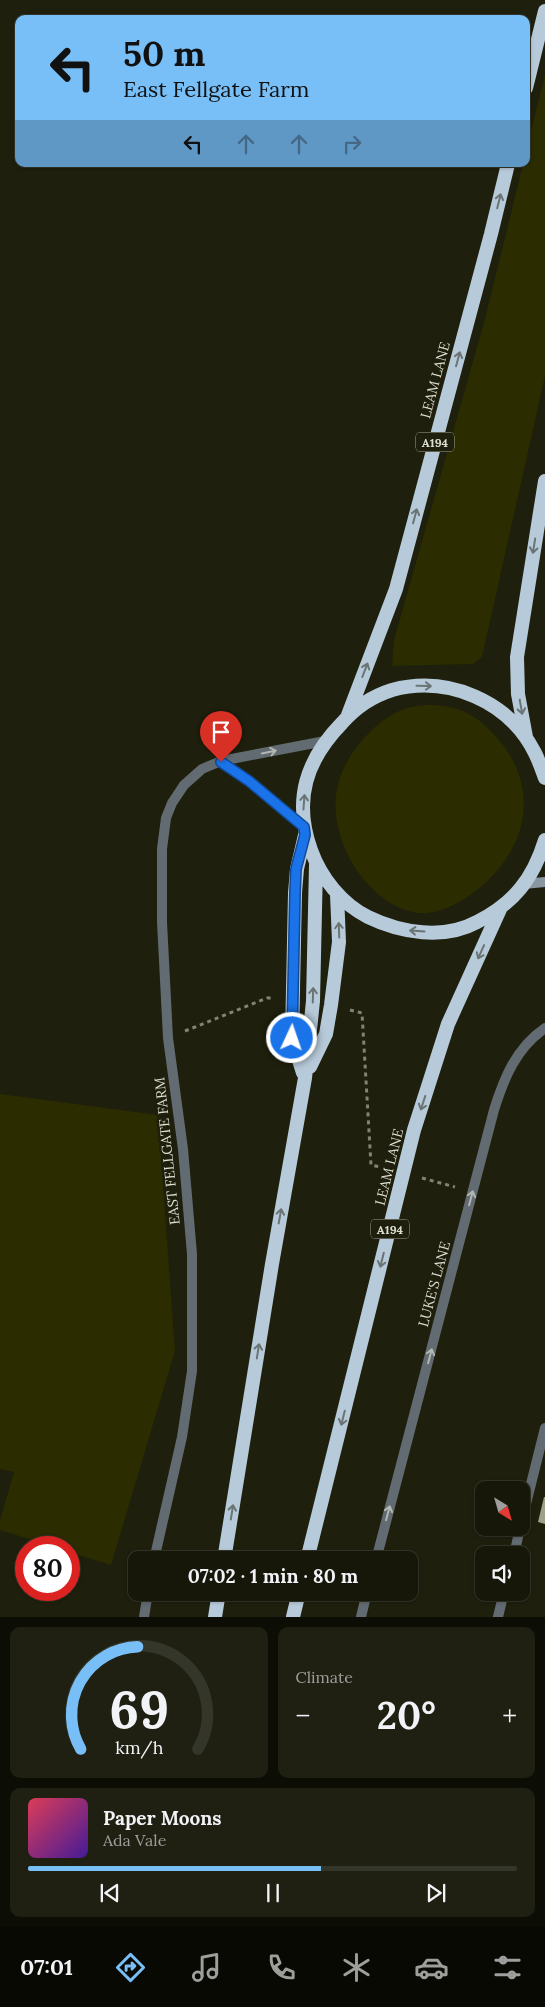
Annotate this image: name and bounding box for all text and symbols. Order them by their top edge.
text: 50 m [123,31,206,76]
icon: left [40,35,105,100]
text: East Fellgate Farm [123,75,309,103]
icon: left [179,130,207,158]
icon: ahead [232,130,260,158]
icon: ahead [285,130,313,158]
icon: right [338,130,366,158]
one-way arrow [495,194,504,210]
street label: LEAM LANE [416,339,454,420]
one-way arrow [453,351,463,367]
road number: A194 [416,432,454,452]
one-way arrow [411,508,421,524]
one-way arrow [528,537,538,553]
one-way arrow [361,663,370,678]
one-way arrow [416,681,432,691]
one-way arrow [516,698,526,714]
pin [200,711,242,762]
icon: arrive [207,718,235,746]
one-way arrow [260,747,276,756]
one-way arrow [299,794,309,810]
one-way arrow [334,922,343,938]
one-way arrow [410,927,426,936]
one-way arrow [476,944,485,959]
one-way arrow [309,987,318,1003]
position arrow [265,1011,317,1063]
street label: EAST FELLGATE FARM [150,1076,184,1226]
one-way arrow [417,1095,427,1111]
street label: LEAM LANE [371,1126,407,1207]
one-way arrow [466,1191,476,1207]
one-way arrow [276,1208,286,1224]
road number: A194 [371,1220,409,1238]
street label: LUKE'S LANE [414,1239,454,1329]
one-way arrow [377,1252,386,1268]
one-way arrow [253,1344,263,1360]
one-way arrow [425,1348,435,1364]
one-way arrow [337,1410,347,1426]
north arrow [475,1481,530,1536]
map controls [475,1481,530,1601]
one-way arrow [227,1504,237,1520]
one-way arrow [384,1505,393,1521]
speed limit sign: 80 [15,1536,80,1601]
button: sound [475,1546,530,1601]
text: 07:02 · 1 min · 80 m [188,1564,358,1588]
text: Climate [296,1667,353,1687]
text: 69 [109,1676,169,1742]
text: 20° [377,1691,436,1739]
text: − [296,1698,310,1734]
text: + [502,1698,517,1734]
text: km/h [115,1736,163,1759]
text: Paper Moons [103,1806,222,1830]
text: Ada Vale [103,1830,166,1850]
icon: previous [96,1879,124,1907]
icon: pause [259,1879,287,1907]
icon: next [422,1879,450,1907]
icon: directions [113,1950,148,1985]
icon: music [189,1950,224,1985]
icon: phone [264,1950,299,1985]
icon: climate [339,1950,374,1985]
icon: car [414,1950,449,1985]
icon: filters [490,1950,525,1985]
text: 07:01 [20,1953,73,1981]

